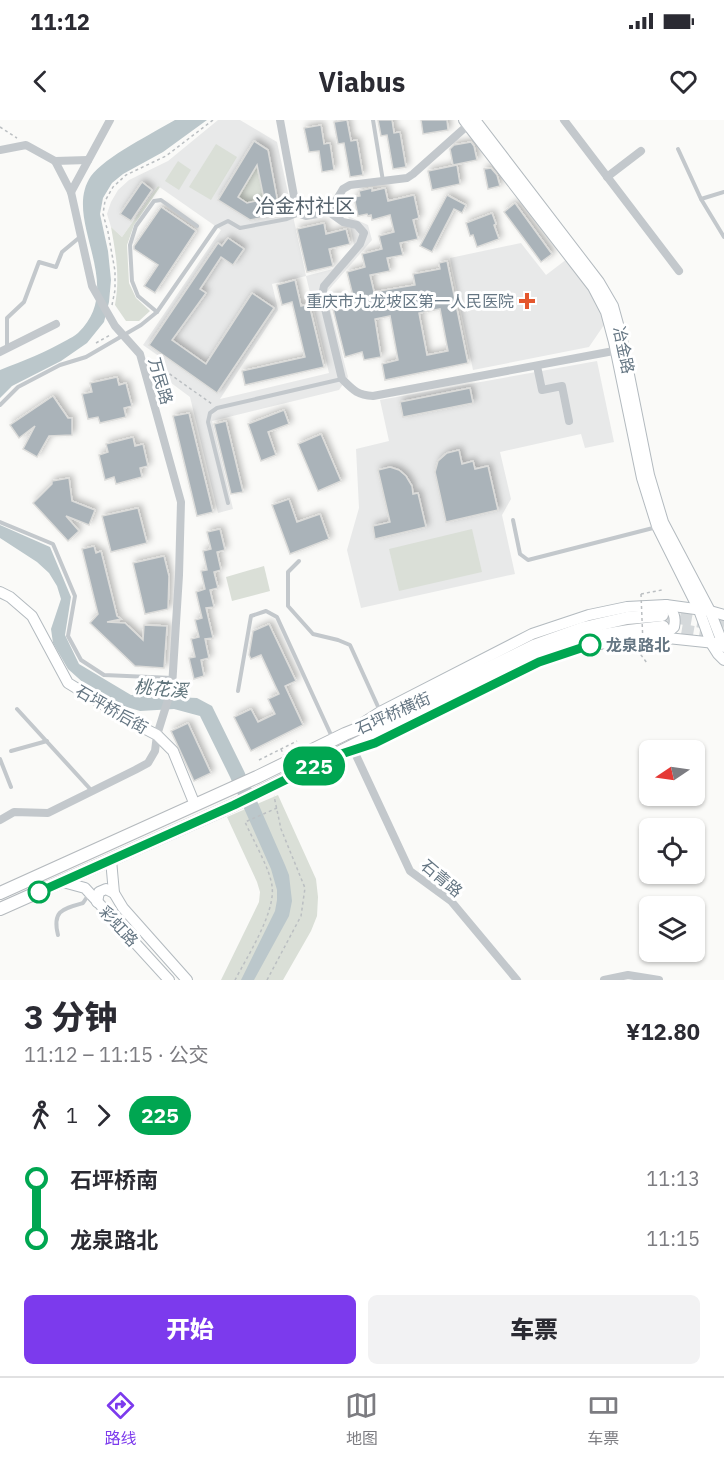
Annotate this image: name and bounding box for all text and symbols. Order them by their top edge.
text: 11:12 [30,7,90,36]
text: Viabus [319,64,405,99]
icon: back [24,65,57,98]
icon: heart [667,65,700,98]
district label: 冶金村社区 [255,192,355,219]
place label: 重庆市九龙坡区第一人民医院 [306,291,514,311]
marker: 重庆市九龙坡区第一人民医院 [518,292,536,310]
street label: 冶金路 [609,324,639,376]
street label: 万民路 [145,355,177,407]
marker: 龙泉路北 [579,634,601,656]
place label: 龙泉路北 [606,635,670,655]
water label: 桃花溪 [133,675,191,702]
street label: 石坪桥后街 [72,680,152,738]
street label: 石坪桥横街 [352,688,434,738]
north arrow [639,740,705,806]
map controls [639,740,705,962]
line badge: 225 [280,746,348,786]
text: 225 [295,752,333,780]
button: locate [639,818,705,884]
street label: 石青路 [417,855,467,901]
unlabelled marker [28,881,50,903]
button: layers [639,896,705,962]
street label: 彩虹路 [95,902,143,950]
text: 3 分钟 [24,995,118,1038]
text: ¥12.80 [626,1017,700,1046]
text: 11:12 – 11:15 · 公交 [24,1041,209,1068]
icon: walk [24,1099,57,1132]
icon: forward [87,1099,120,1132]
text: 225 [141,1101,179,1129]
text: 1 [66,1102,78,1129]
text: 石坪桥南 [70,1165,158,1194]
text: 11:13 [646,1165,700,1192]
text: 龙泉路北 [70,1225,158,1254]
text: 11:15 [646,1225,700,1252]
button: 开始 [24,1295,356,1364]
button: 车票 [368,1295,700,1364]
tab: 路线 [104,1389,137,1449]
tab: 地图 [345,1389,378,1449]
tab: 车票 [587,1389,620,1449]

